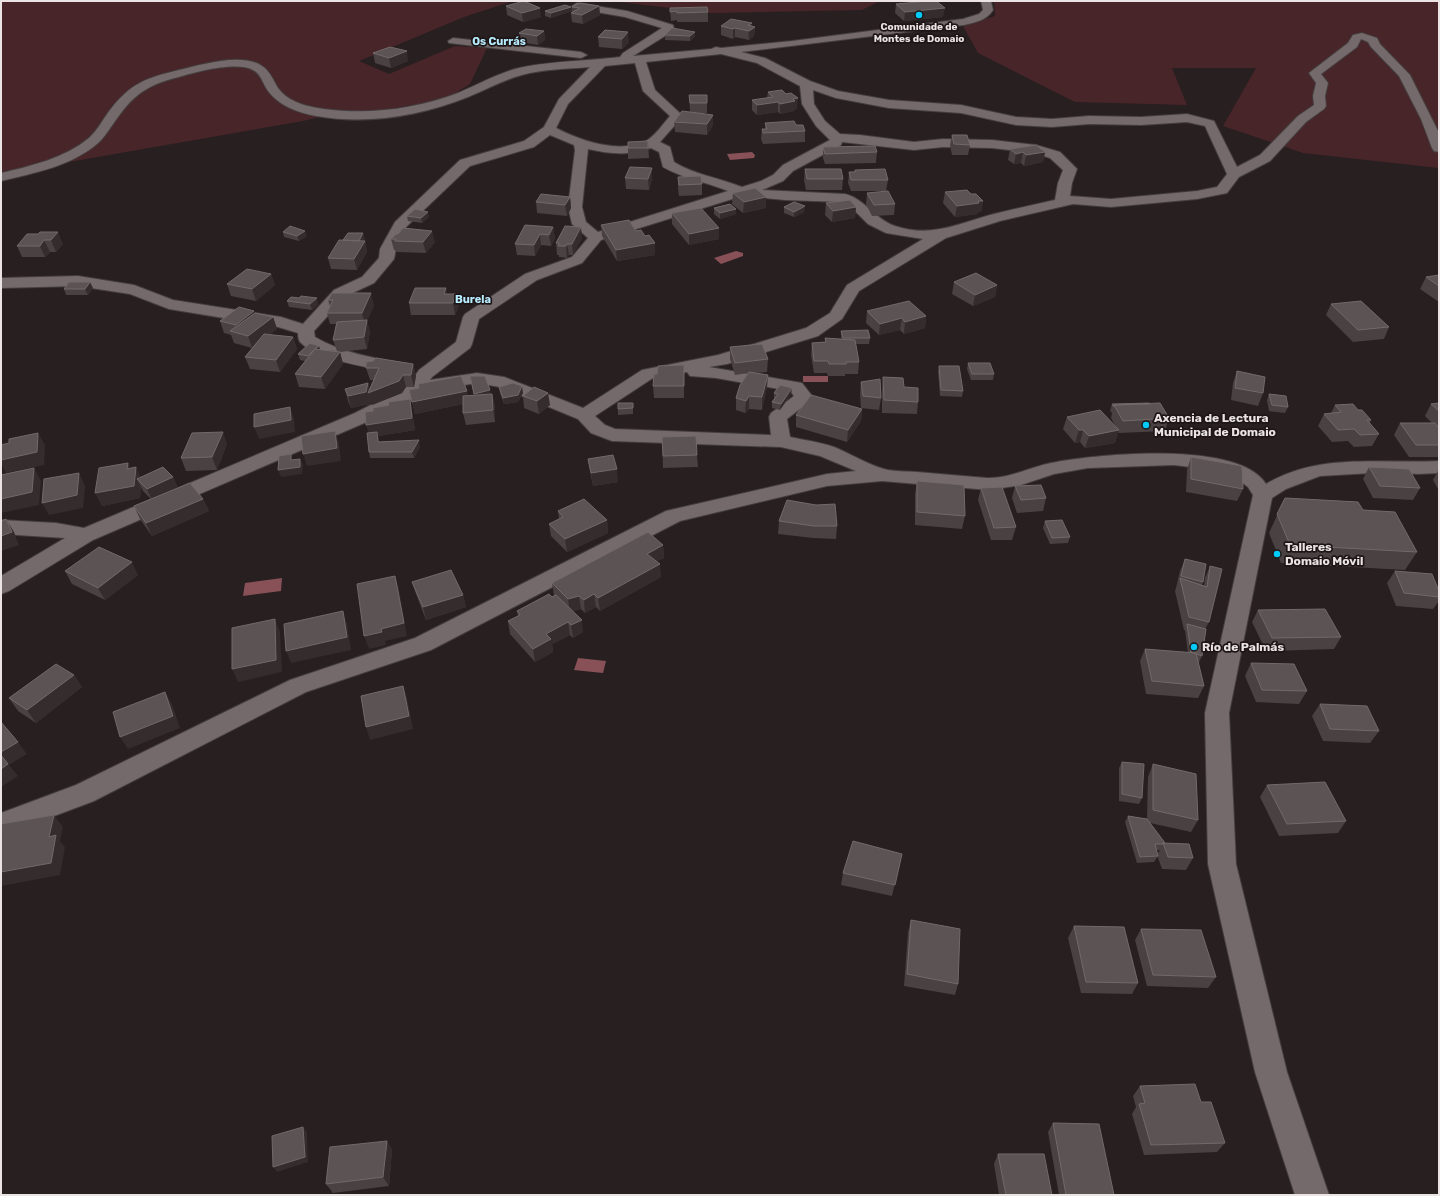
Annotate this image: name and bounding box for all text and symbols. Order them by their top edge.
marker: Comunidade de Montes de Domaio [914,10,924,20]
place label: Comunidade de Montes de Domaio [874,21,964,45]
district label: Os Currás [472,35,526,48]
district label: Burela [455,293,491,306]
place label: Axencia de Lectura Municipal de Domaio [1154,411,1276,439]
marker: Axencia de Lectura Municipal de Domaio [1141,420,1151,430]
place label: Talleres Domaio Móvil [1285,540,1363,568]
marker: Talleres Domaio Móvil [1272,549,1282,559]
place label: Río de Palmás [1202,640,1284,654]
marker: Río de Palmás [1189,642,1199,652]

